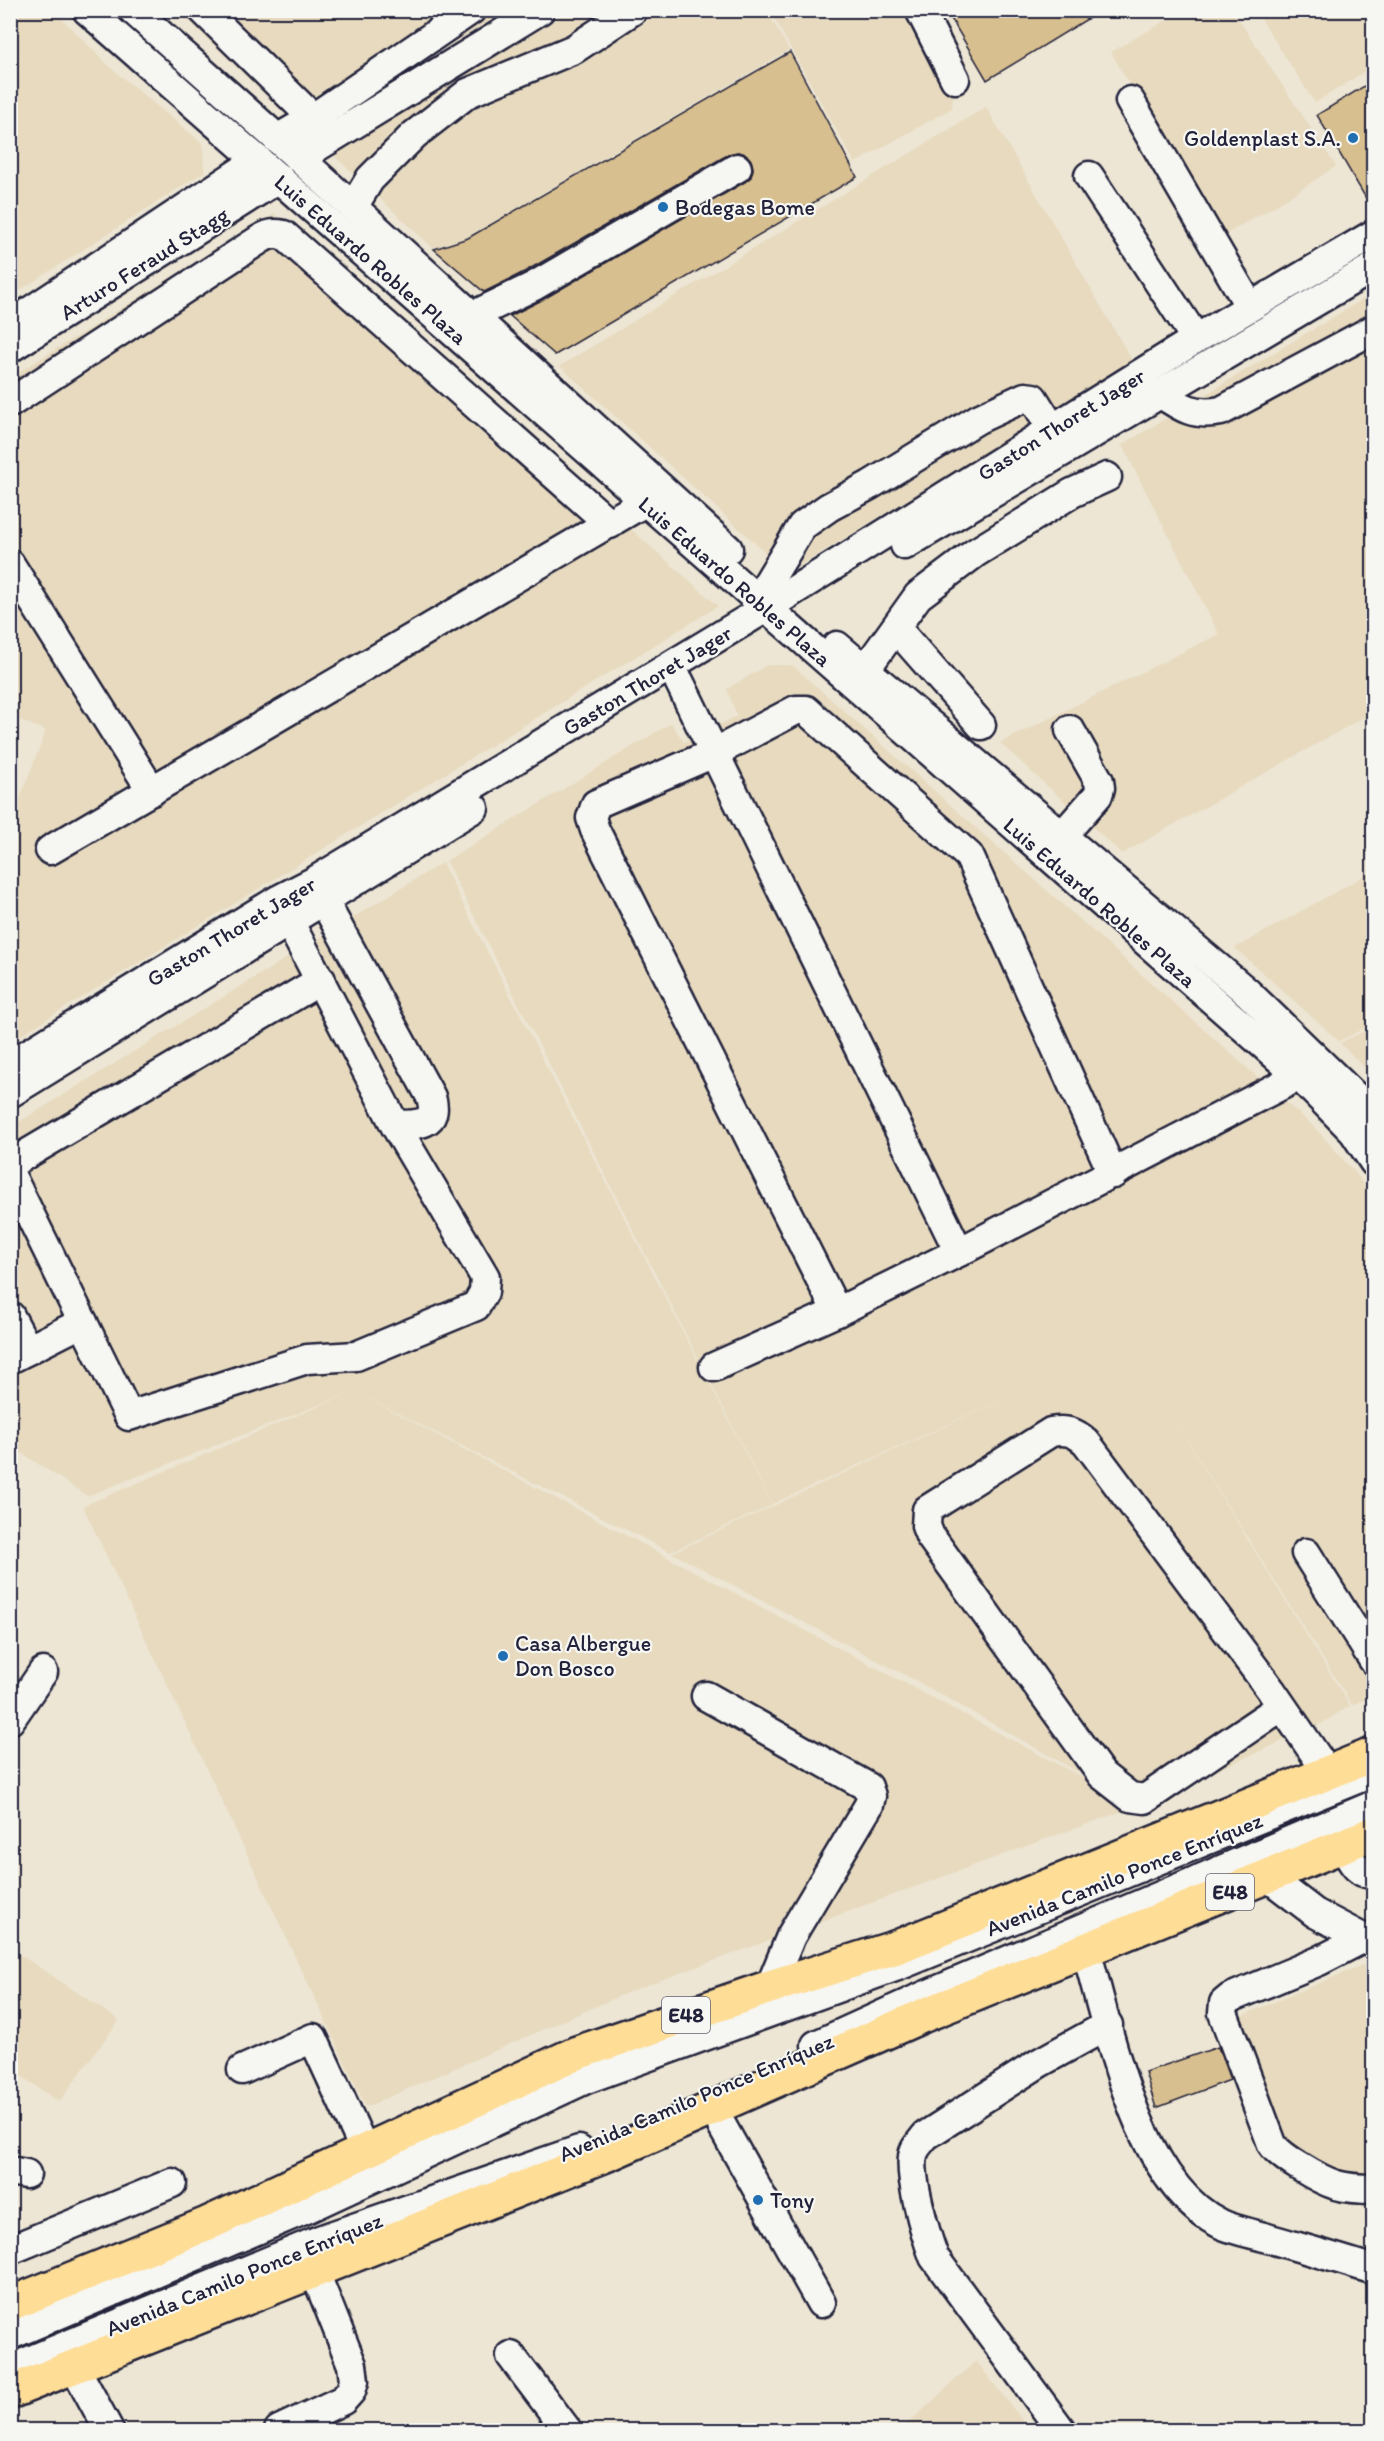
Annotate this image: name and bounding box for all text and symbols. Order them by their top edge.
place label: Goldenplast S.A. [1184,125,1341,152]
marker: Goldenplast S.A. [1346,131,1360,145]
street label: Luis Eduardo Robles Plaza [269,168,473,351]
place label: Bodegas Bome [675,194,815,221]
street label: Arturo Feraud Stagg [55,200,234,326]
marker: Bodegas Bome [656,200,670,214]
street label: Gaston Thoret Jager [973,362,1151,487]
street label: Luis Eduardo Robles Plaza [633,490,837,673]
street label: Gaston Thoret Jager [558,619,737,742]
street label: Luis Eduardo Robles Plaza [998,811,1202,994]
street label: Gaston Thoret Jager [142,870,321,993]
place label: Casa Albergue Don Bosco [515,1630,651,1682]
marker: Casa Albergue Don Bosco [496,1649,510,1663]
street label: Avenida Camilo Ponce Enríquez [982,1807,1266,1942]
road number: E48 [1206,1874,1254,1910]
road number: E48 [662,1997,710,2033]
street label: Avenida Camilo Ponce Enríquez [555,2027,838,2168]
place label: Tony [770,2187,815,2214]
marker: Tony [751,2193,765,2207]
street label: Avenida Camilo Ponce Enríquez [102,2207,386,2342]

